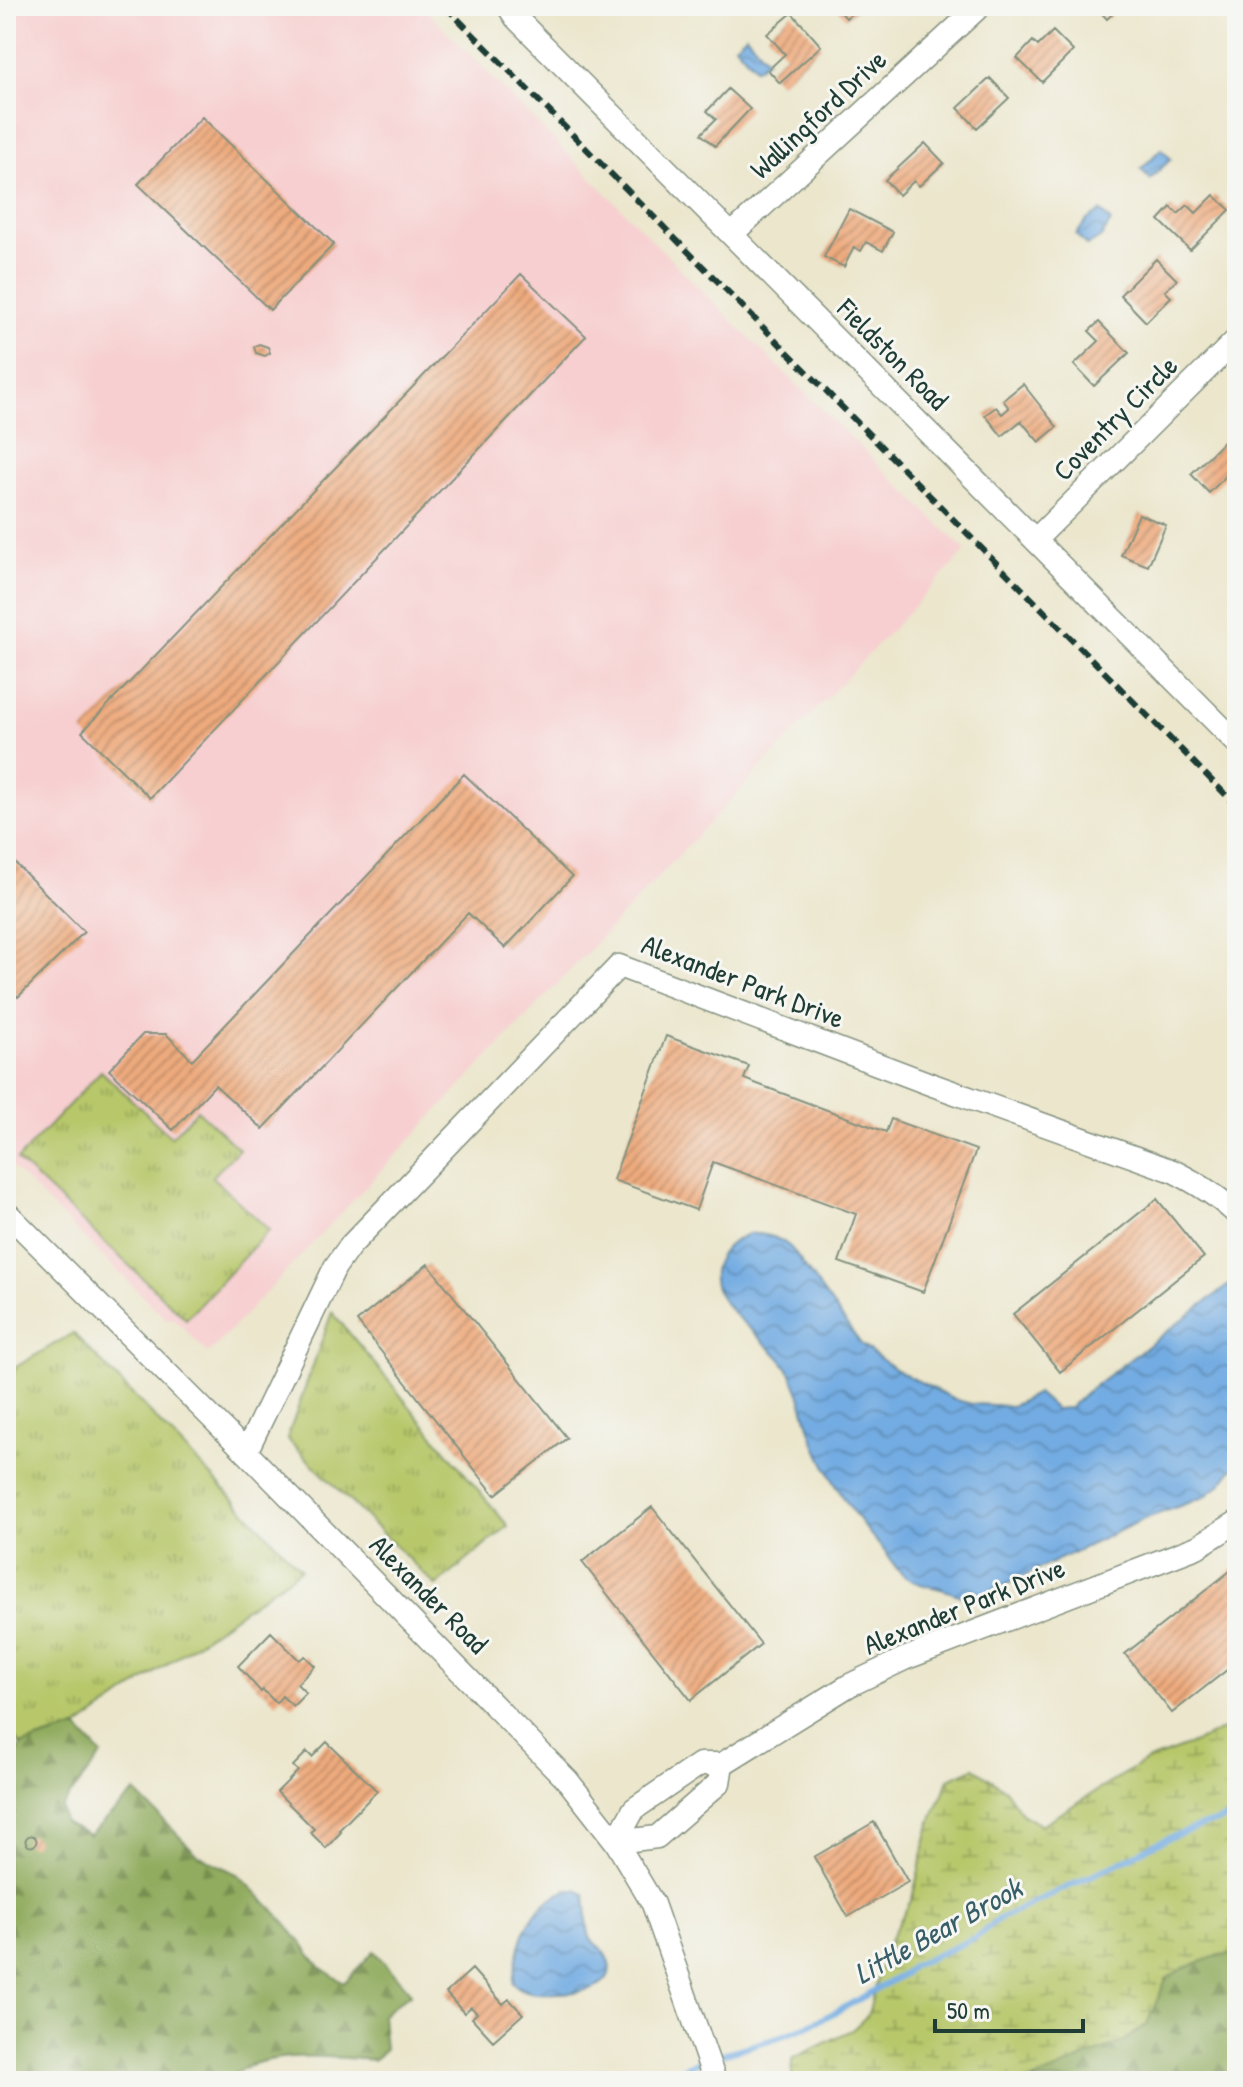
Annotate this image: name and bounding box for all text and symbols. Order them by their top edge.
street label: Wallingford Drive [741,41,895,187]
street label: Fieldston Road [828,289,957,418]
street label: Coventry Circle [1044,347,1186,489]
street label: Alexander Park Drive [636,925,850,1037]
street label: Alexander Road [361,1526,497,1662]
street label: Alexander Park Drive [858,1548,1070,1664]
water label: Little Bear Brook [846,1866,1031,1993]
scale bar [935,1983,1083,2033]
text: 50 m [947,1994,990,2026]

